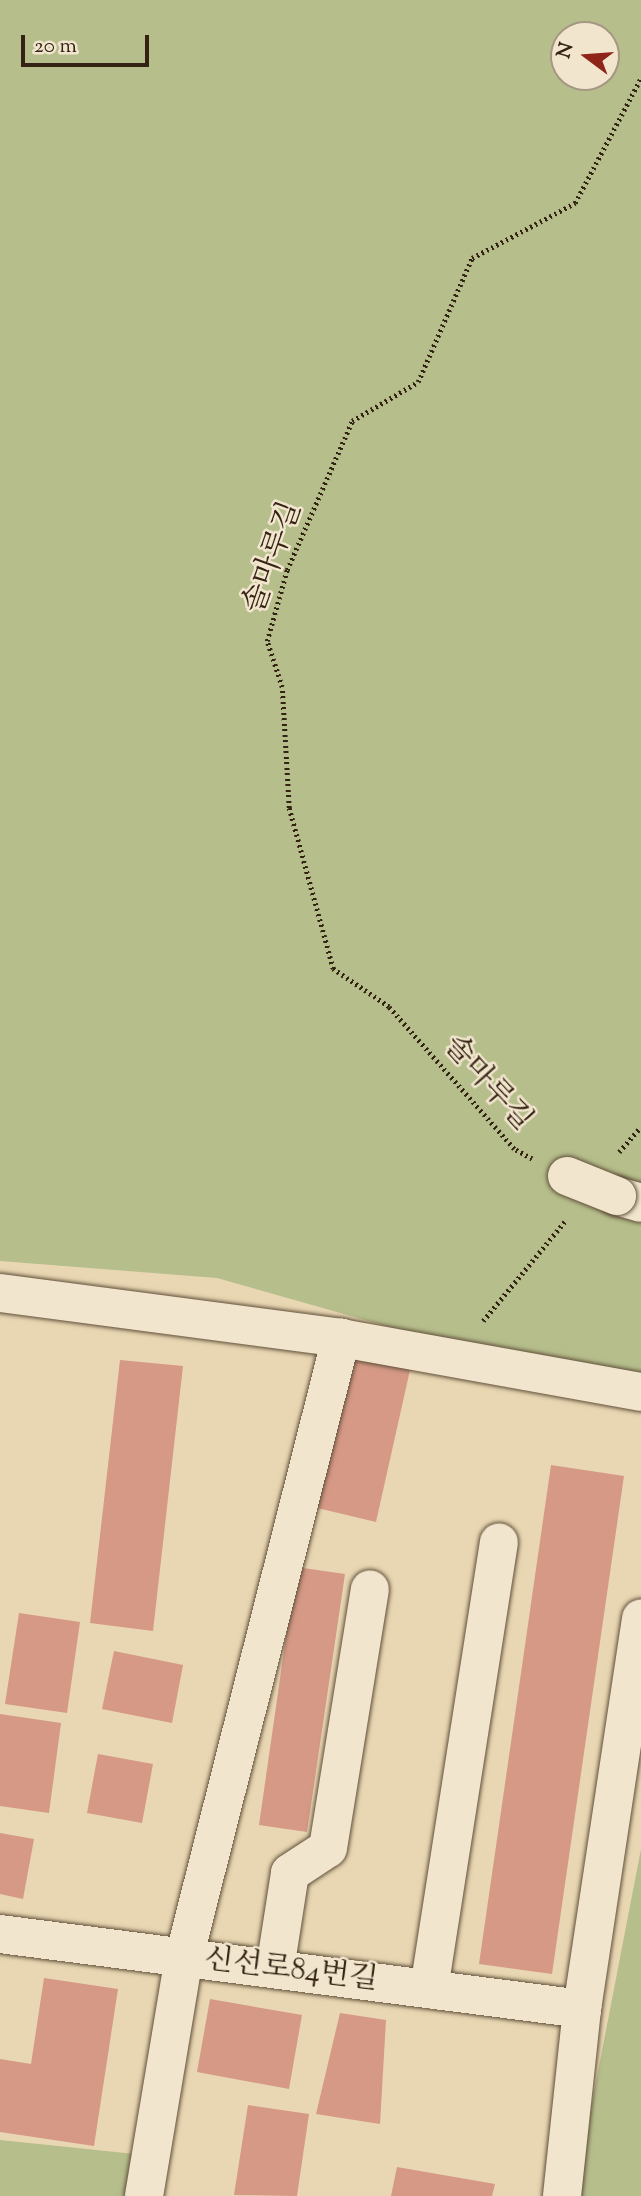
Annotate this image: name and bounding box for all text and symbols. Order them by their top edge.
scale bar [24,21,152,65]
north arrow [550,21,620,91]
text: 20 m [34,32,77,62]
text: N [551,40,581,62]
street label: 솔마루길 [237,497,311,619]
street label: 솔마루길 [435,1029,539,1139]
street label: 신선로84번길 [202,1942,380,2000]

